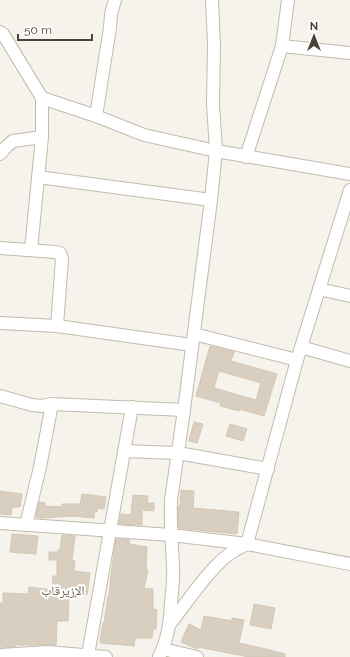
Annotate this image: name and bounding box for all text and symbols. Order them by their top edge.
scale bar [18,16,92,42]
north arrow [294,16,334,56]
text: N [310,20,318,33]
text: 50 m [24,23,52,37]
district label: الإزيرقاب [41,583,85,599]

